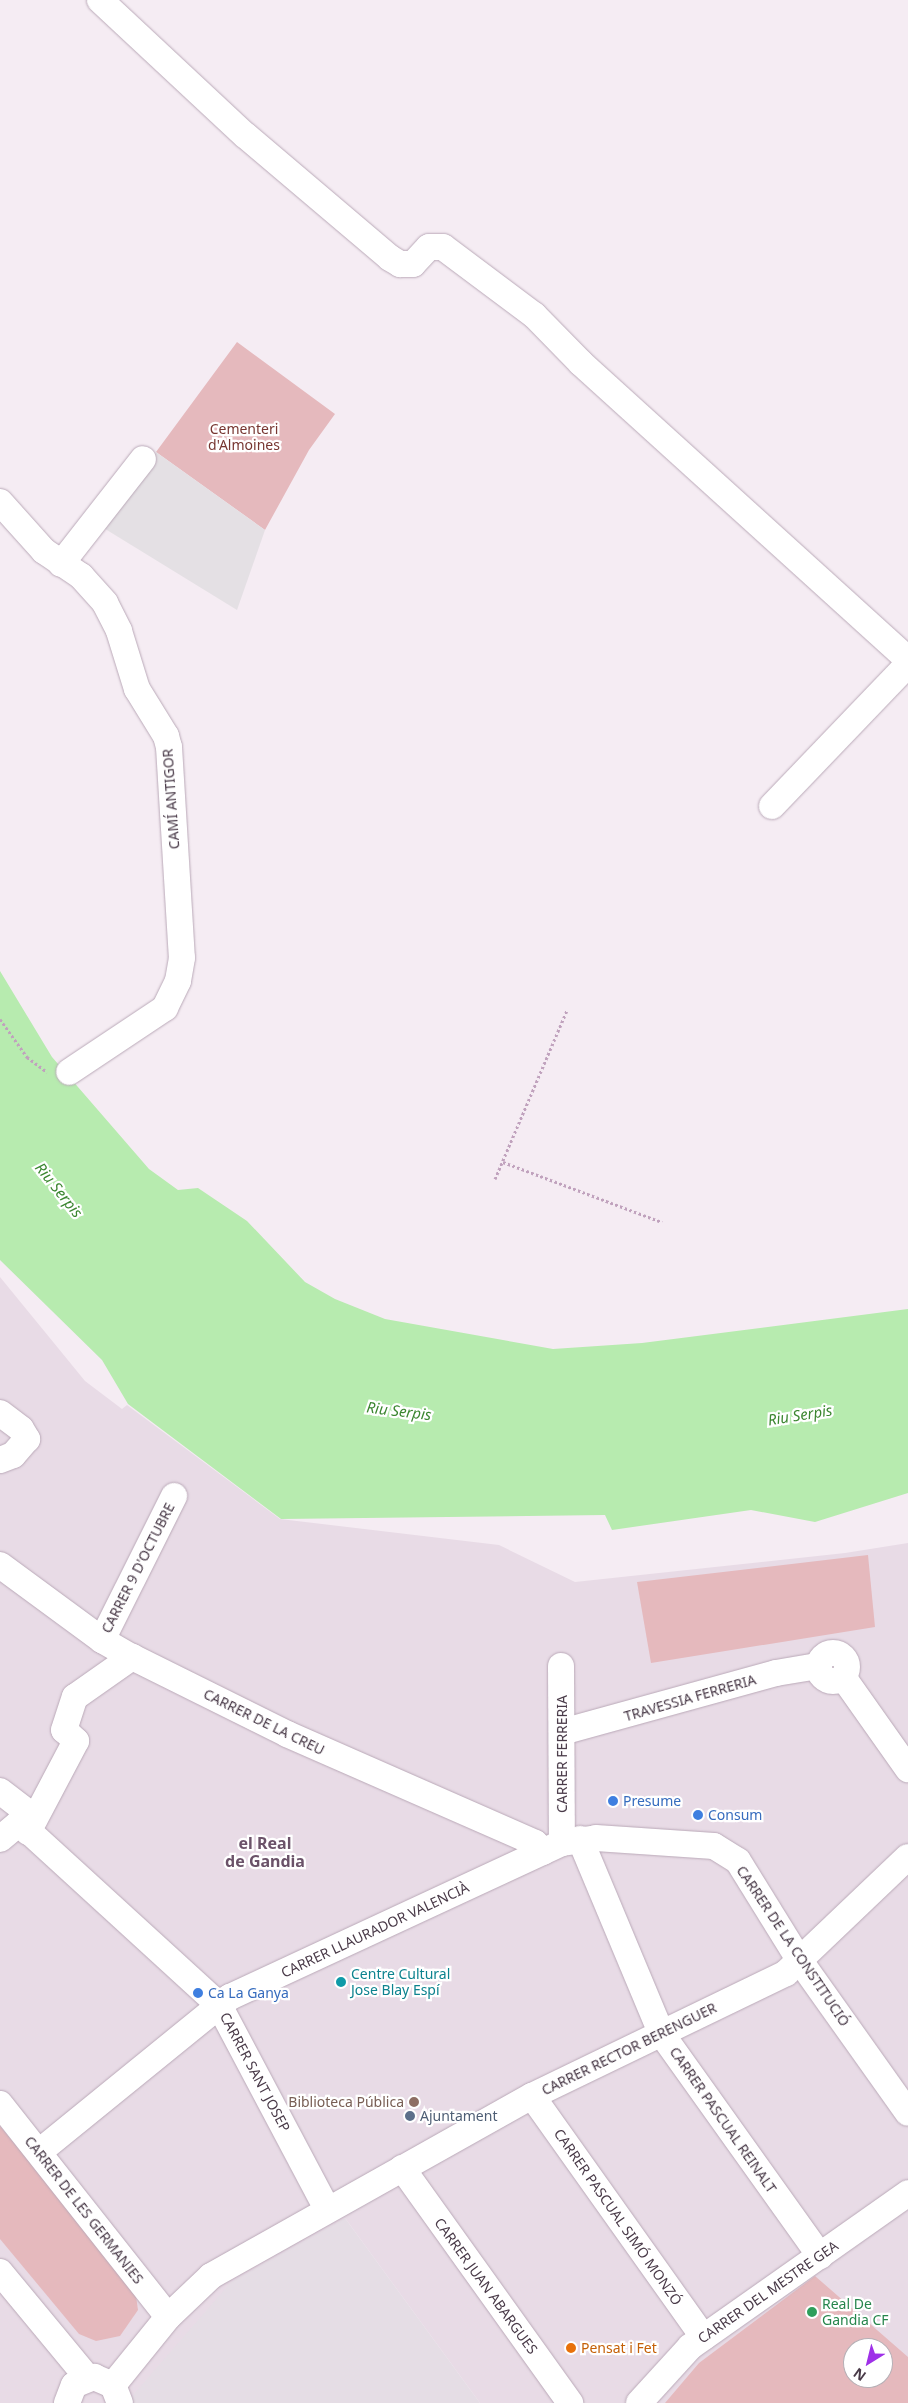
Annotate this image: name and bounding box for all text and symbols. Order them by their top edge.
park label: Cementeri d'Almoines [208,421,280,454]
street label: CAMÍ ANTIGOR [159,748,183,850]
water label: Riu Serpis [32,1159,86,1221]
water label: Riu Serpis [366,1398,432,1424]
water label: Riu Serpis [766,1401,834,1429]
street label: CARRER 9 D'OCTUBRE [98,1500,178,1636]
street label: TRAVESSIA FERRERIA [622,1671,758,1725]
street label: CARRER DE LA CREU [201,1685,327,1759]
street label: CARRER FERRERIA [554,1695,570,1813]
place label: Presume [623,1793,681,1809]
marker: Presume [607,1795,619,1807]
place label: Consum [708,1807,762,1823]
marker: Consum [692,1809,704,1821]
district label: el Real de Gandia [225,1833,305,1871]
street label: CARRER DE LA CONSTITUCIÓ [733,1863,853,2029]
street label: CARRER LLAURADOR VALENCIÀ [278,1879,472,1981]
place label: Centre Cultural Jose Blay Espí [351,1966,450,1998]
marker: Centre Cultural Jose Blay Espí [335,1976,347,1988]
place label: Ca La Ganya [208,1985,289,2001]
marker: Ca La Ganya [192,1987,204,1999]
street label: CARRER RECTOR BERENGUER [539,1999,719,2099]
street label: CARRER SANT JOSEP [216,2009,294,2135]
street label: CARRER PASCUAL REINALT [666,2044,780,2196]
place label: Biblioteca Pública [288,2094,404,2110]
marker: Biblioteca Pública [408,2096,420,2108]
place label: Ajuntament [420,2108,497,2124]
marker: Ajuntament [404,2110,416,2122]
street label: CARRER PASCUAL SIMÓ MONZÓ [550,2126,686,2308]
street label: CARRER DE LES GERMANIES [21,2133,147,2287]
street label: CARRER JUAN ABARGUES [431,2215,541,2357]
street label: CARRER DEL MESTRE GEA [695,2237,841,2347]
place label: Real De Gandia CF [822,2296,889,2328]
marker: Real De Gandia CF [806,2306,818,2318]
north arrow [843,2338,893,2388]
place label: Pensat i Fet [581,2340,657,2356]
marker: Pensat i Fet [565,2342,577,2354]
text: N [849,2364,870,2386]

